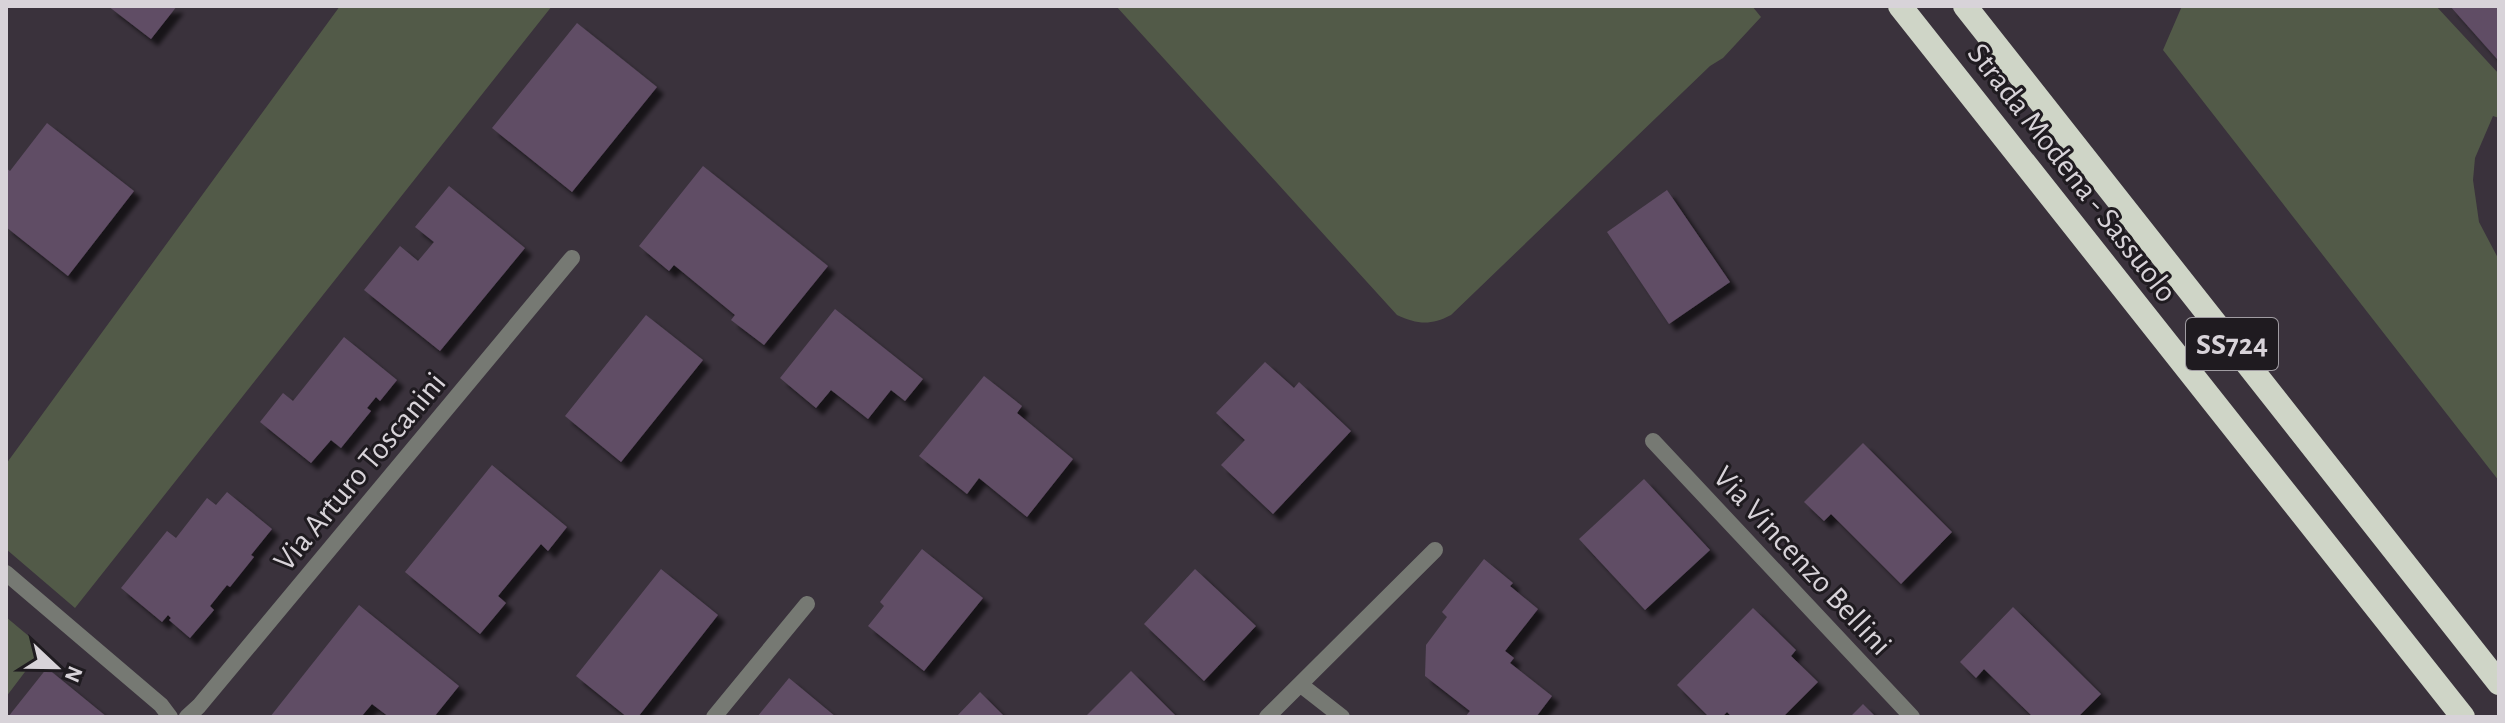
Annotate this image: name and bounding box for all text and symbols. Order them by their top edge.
street label: Strada Modena - Sassuolo [1962,37,2183,308]
road number: SS724 [2186,318,2278,370]
street label: Via Arturo Toscanini [268,366,452,577]
street label: Via Vincenzo Bellini [1707,460,1897,661]
north arrow [16,627,96,707]
text: N [61,663,87,685]

